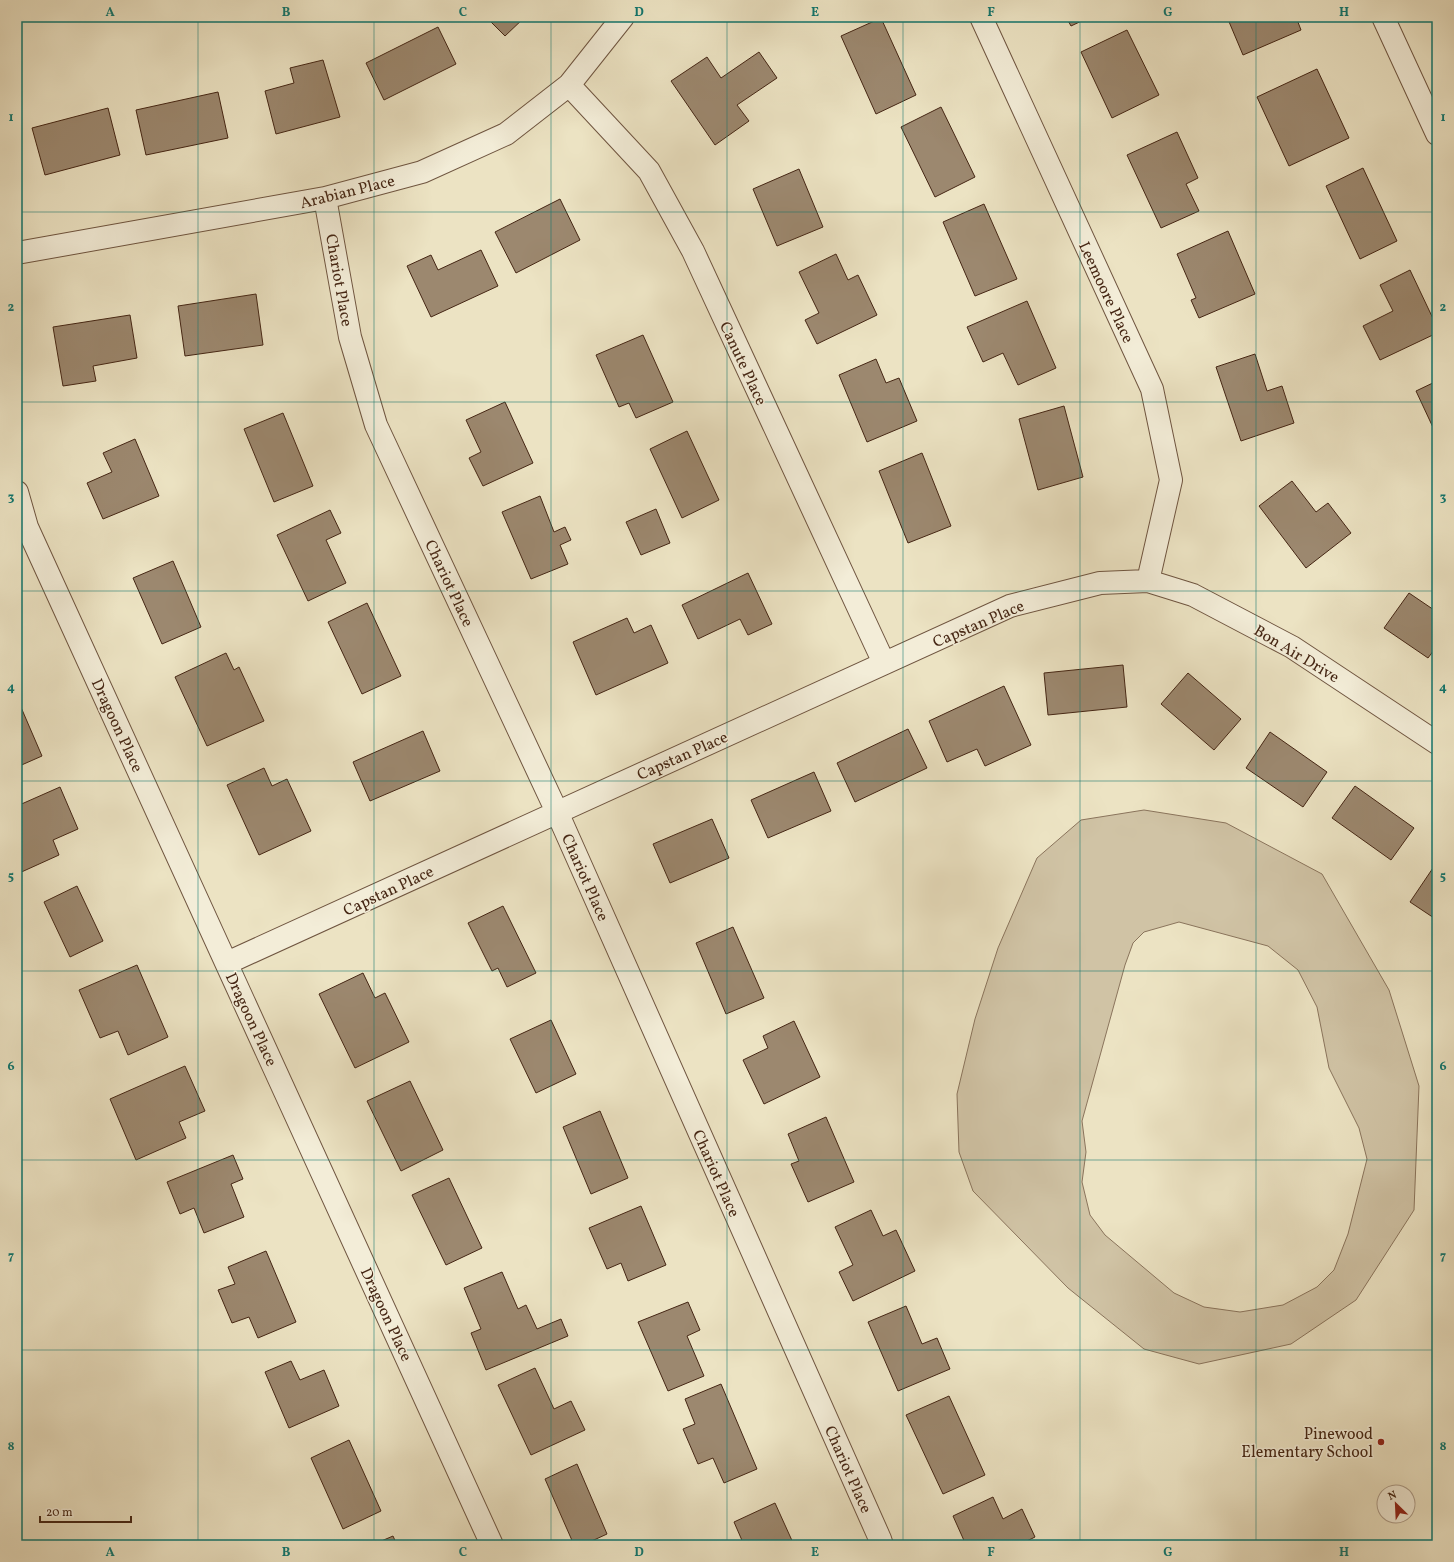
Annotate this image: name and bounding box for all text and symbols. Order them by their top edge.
text: A [105,4,115,22]
text: B [282,4,291,22]
text: C [459,4,467,22]
text: D [634,4,644,22]
text: E [811,4,819,22]
text: F [987,4,995,22]
text: G [1163,4,1173,22]
text: H [1339,4,1349,22]
text: 1 [8,109,14,127]
text: 1 [1440,109,1446,127]
street label: Arabian Place [298,171,397,215]
street label: Chariot Place [319,232,357,328]
street label: Leemoore Place [1072,239,1138,347]
text: 2 [8,299,15,317]
text: 2 [1440,299,1447,317]
street label: Canute Place [713,318,771,409]
text: 3 [8,489,15,507]
text: 3 [1440,489,1447,507]
street label: Chariot Place [418,537,478,631]
street label: Capstan Place [930,596,1028,654]
street label: Bon Air Drive [1249,620,1343,689]
street label: Dragoon Place [85,675,148,776]
text: 4 [7,679,15,697]
text: 4 [1439,679,1447,697]
street label: Capstan Place [634,727,732,787]
street label: Chariot Place [555,831,613,925]
street label: Capstan Place [340,861,438,922]
text: 5 [8,868,14,886]
text: 5 [1440,868,1446,886]
street label: Dragoon Place [219,969,282,1070]
text: 6 [7,1058,15,1076]
text: 6 [1439,1058,1447,1076]
street label: Chariot Place [686,1127,744,1221]
text: 7 [8,1248,14,1266]
text: 7 [1440,1248,1446,1266]
street label: Dragoon Place [354,1264,417,1365]
street label: Chariot Place [818,1423,876,1517]
place label: Pinewood Elementary School [1241,1424,1373,1464]
marker: Pinewood Elementary School [1376,1437,1386,1447]
text: 8 [7,1438,15,1456]
text: 8 [1439,1438,1447,1456]
north arrow [1376,1484,1416,1524]
text: N [1386,1488,1399,1505]
scale bar [40,1498,131,1524]
text: 20 m [46,1505,73,1521]
text: A [105,1544,115,1562]
text: B [282,1544,291,1562]
text: C [459,1544,467,1562]
text: D [634,1544,644,1562]
text: E [811,1544,819,1562]
text: F [987,1544,995,1562]
text: G [1163,1544,1173,1562]
text: H [1339,1544,1349,1562]

